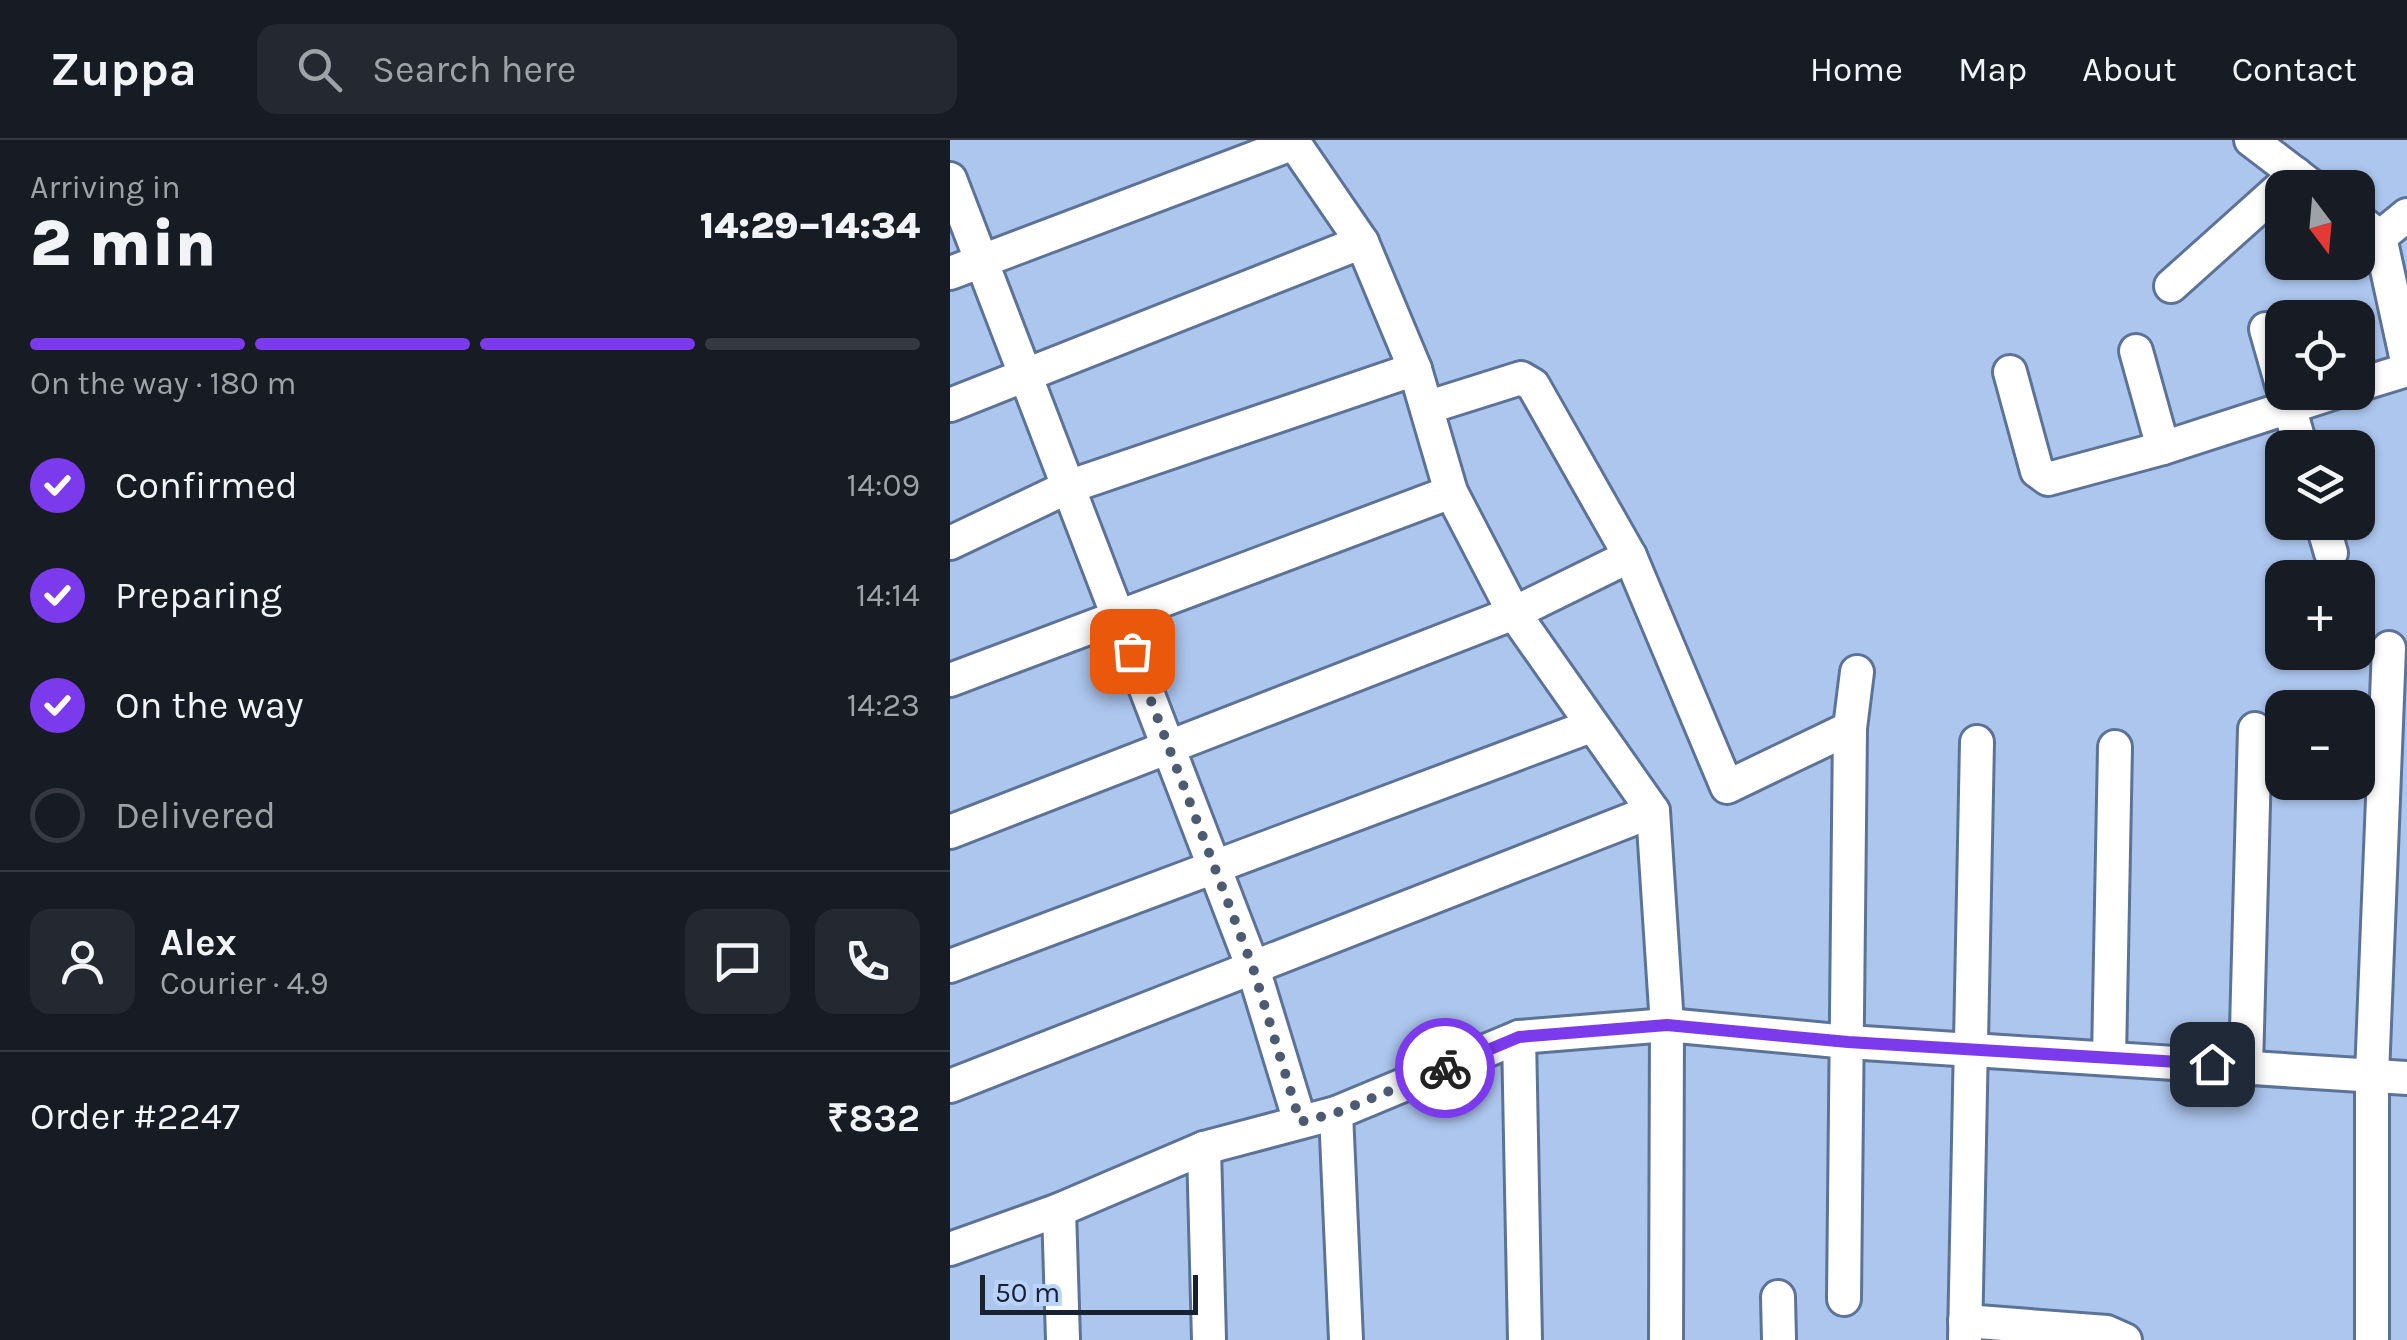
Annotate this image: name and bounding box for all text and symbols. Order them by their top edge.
search box [257,24,957,114]
text: Zuppa [50,41,197,97]
icon: search [292,42,347,97]
text: Search here [372,47,576,92]
text: Home [1810,49,1903,90]
text: Map [1958,49,2027,90]
text: About [2082,49,2177,90]
text: Contact [2232,49,2357,90]
text: Arriving in [30,169,181,206]
north arrow [2265,170,2375,280]
map controls [2265,170,2375,800]
text: 14:29–14:34 [700,203,920,248]
text: 2 min [30,205,216,281]
button: locate [2265,300,2375,410]
text: On the way · 180 m [30,365,296,402]
button: layers [2265,430,2375,540]
icon: check [30,458,85,513]
text: Confirmed [115,463,298,508]
text: 14:09 [847,467,920,504]
button: + [2265,560,2375,670]
icon: check [30,568,85,623]
text: Preparing [115,573,282,618]
text: 14:14 [856,577,920,614]
pin [1090,609,1175,694]
icon: bag [1105,624,1160,679]
icon: check [30,678,85,733]
text: On the way [115,683,303,728]
text: 14:23 [847,687,920,724]
button: − [2265,690,2375,800]
text: Delivered [115,793,276,838]
button: person [30,909,135,1014]
button: chat [685,909,790,1014]
button: phone [815,909,920,1014]
text: Alex [160,920,237,965]
text: Courier · 4.9 [160,965,329,1002]
courier [1395,1018,1495,1118]
pin [2170,1022,2255,1107]
icon: home [2185,1037,2240,1092]
icon: bike [1418,1041,1473,1096]
text: Order #2247 [30,1094,240,1139]
text: ₹832 [827,1096,920,1141]
scale bar [980,1270,1198,1314]
text: 50 m [995,1276,1060,1309]

